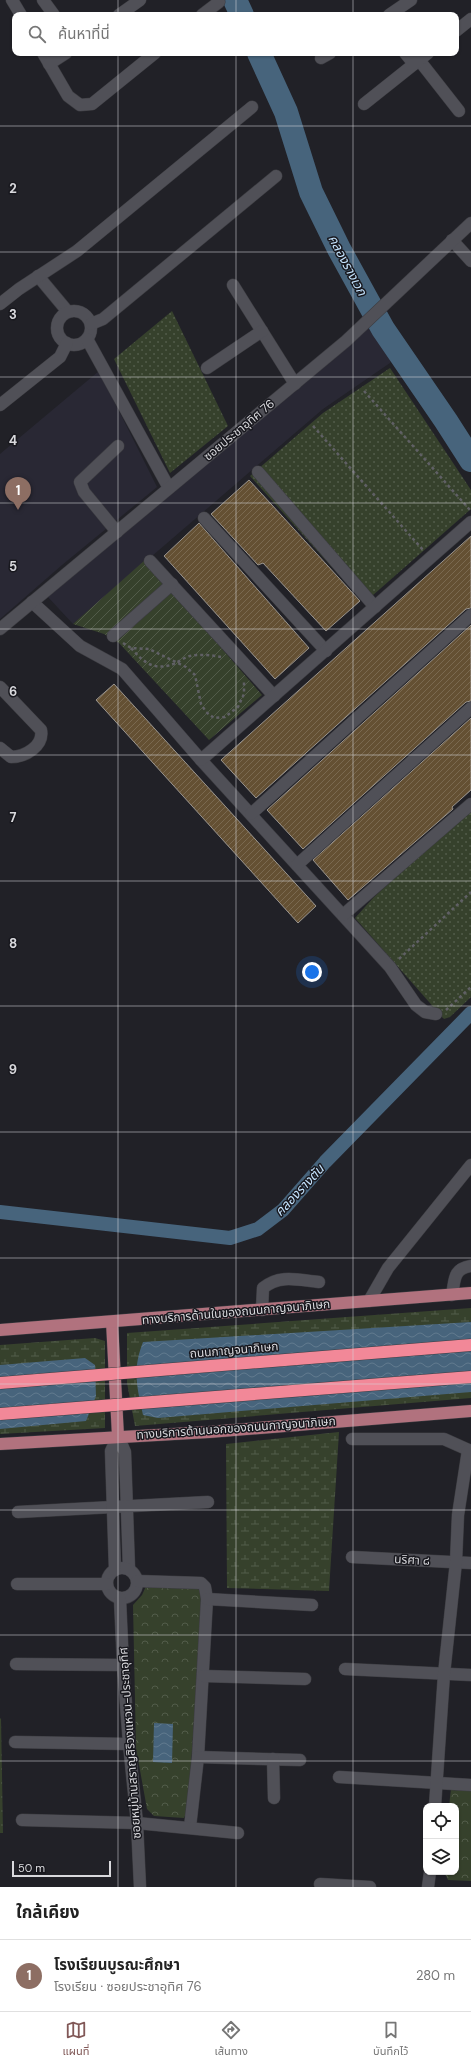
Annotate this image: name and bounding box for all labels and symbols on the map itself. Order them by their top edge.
text: 2 [9,180,17,197]
water label: คลองรางเวก [324,232,371,300]
text: 3 [9,306,17,323]
street label: ซอยประชาอุทิศ 76 [200,396,278,464]
text: 4 [9,432,17,449]
pin: 1 [5,477,31,510]
text: 5 [9,558,17,575]
text: 6 [9,683,17,700]
text: 7 [10,809,17,826]
text: 8 [9,935,17,952]
your location [302,962,322,982]
text: 9 [9,1061,17,1078]
water label: คลองรางตัน [271,1160,328,1220]
street label: ทางบริการด้านในของถนนกาญจนาภิเษก [141,1296,331,1328]
street label: ถนนกาญจนาภิเษก [189,1338,279,1362]
street label: ทางบริการด้านนอกของถนนกาญจนาภิเษก [136,1413,336,1443]
street label: นริศา ๘ [394,1551,430,1569]
street label: ซอยหมู่บ้านสราญสิริวงแหวน-ประชาอุทิศ [115,1647,145,1839]
scale bar [12,1859,111,1878]

